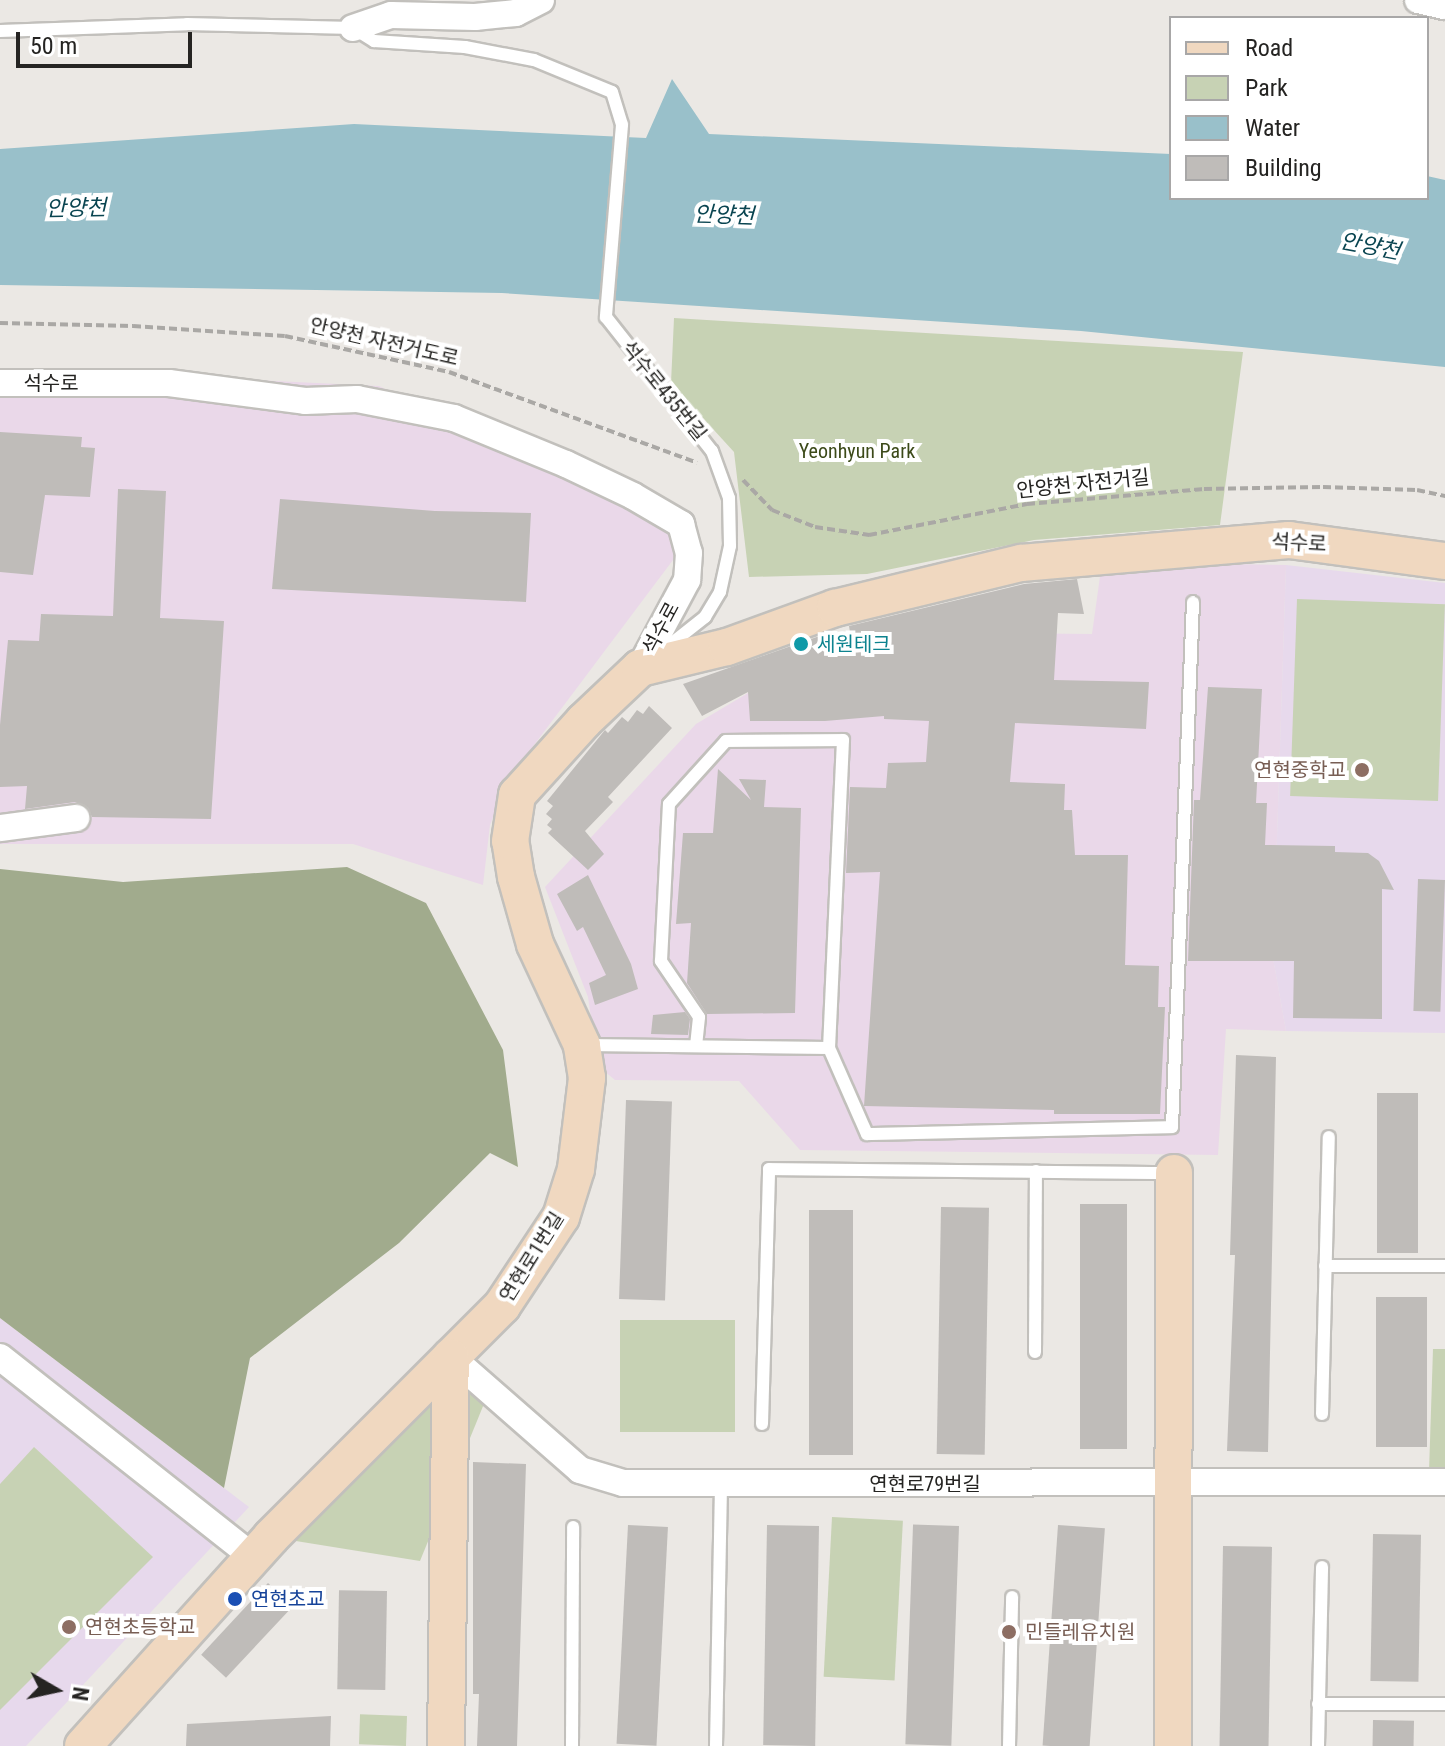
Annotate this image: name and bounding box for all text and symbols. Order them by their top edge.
scale bar [20,16,196,66]
legend [1169,16,1429,200]
text: 50 m [30,32,77,60]
text: Road [1245,34,1293,62]
text: Park [1245,74,1288,102]
text: Water [1245,114,1300,142]
text: Building [1245,154,1322,182]
water label: 안양천 [45,194,107,222]
water label: 안양천 [693,201,755,229]
water label: 안양천 [1338,227,1402,265]
street label: 안양천 자전거도로 [307,313,461,371]
street label: 석수로435번길 [616,336,712,446]
street label: 석수로 [23,371,79,395]
park label: Yeonhyun Park [799,439,915,463]
street label: 안양천 자전거길 [1015,465,1151,503]
street label: 석수로 [1271,530,1327,556]
street label: 석수로 [637,598,685,658]
place label: 세원테크 [817,632,891,656]
marker: 세원테크 [792,635,810,653]
place label: 연현중학교 [1254,758,1346,782]
marker: 연현중학교 [1353,761,1371,779]
street label: 연현로1번길 [495,1207,569,1307]
street label: 연현로79번길 [869,1472,981,1496]
place label: 연현초교 [251,1587,325,1611]
marker: 연현초교 [226,1590,244,1608]
place label: 연현초등학교 [85,1615,195,1639]
marker: 연현초등학교 [60,1618,78,1636]
place label: 민들레유치원 [1025,1620,1135,1644]
marker: 민들레유치원 [1000,1623,1018,1641]
north arrow [16,1650,96,1730]
text: N [67,1685,94,1702]

